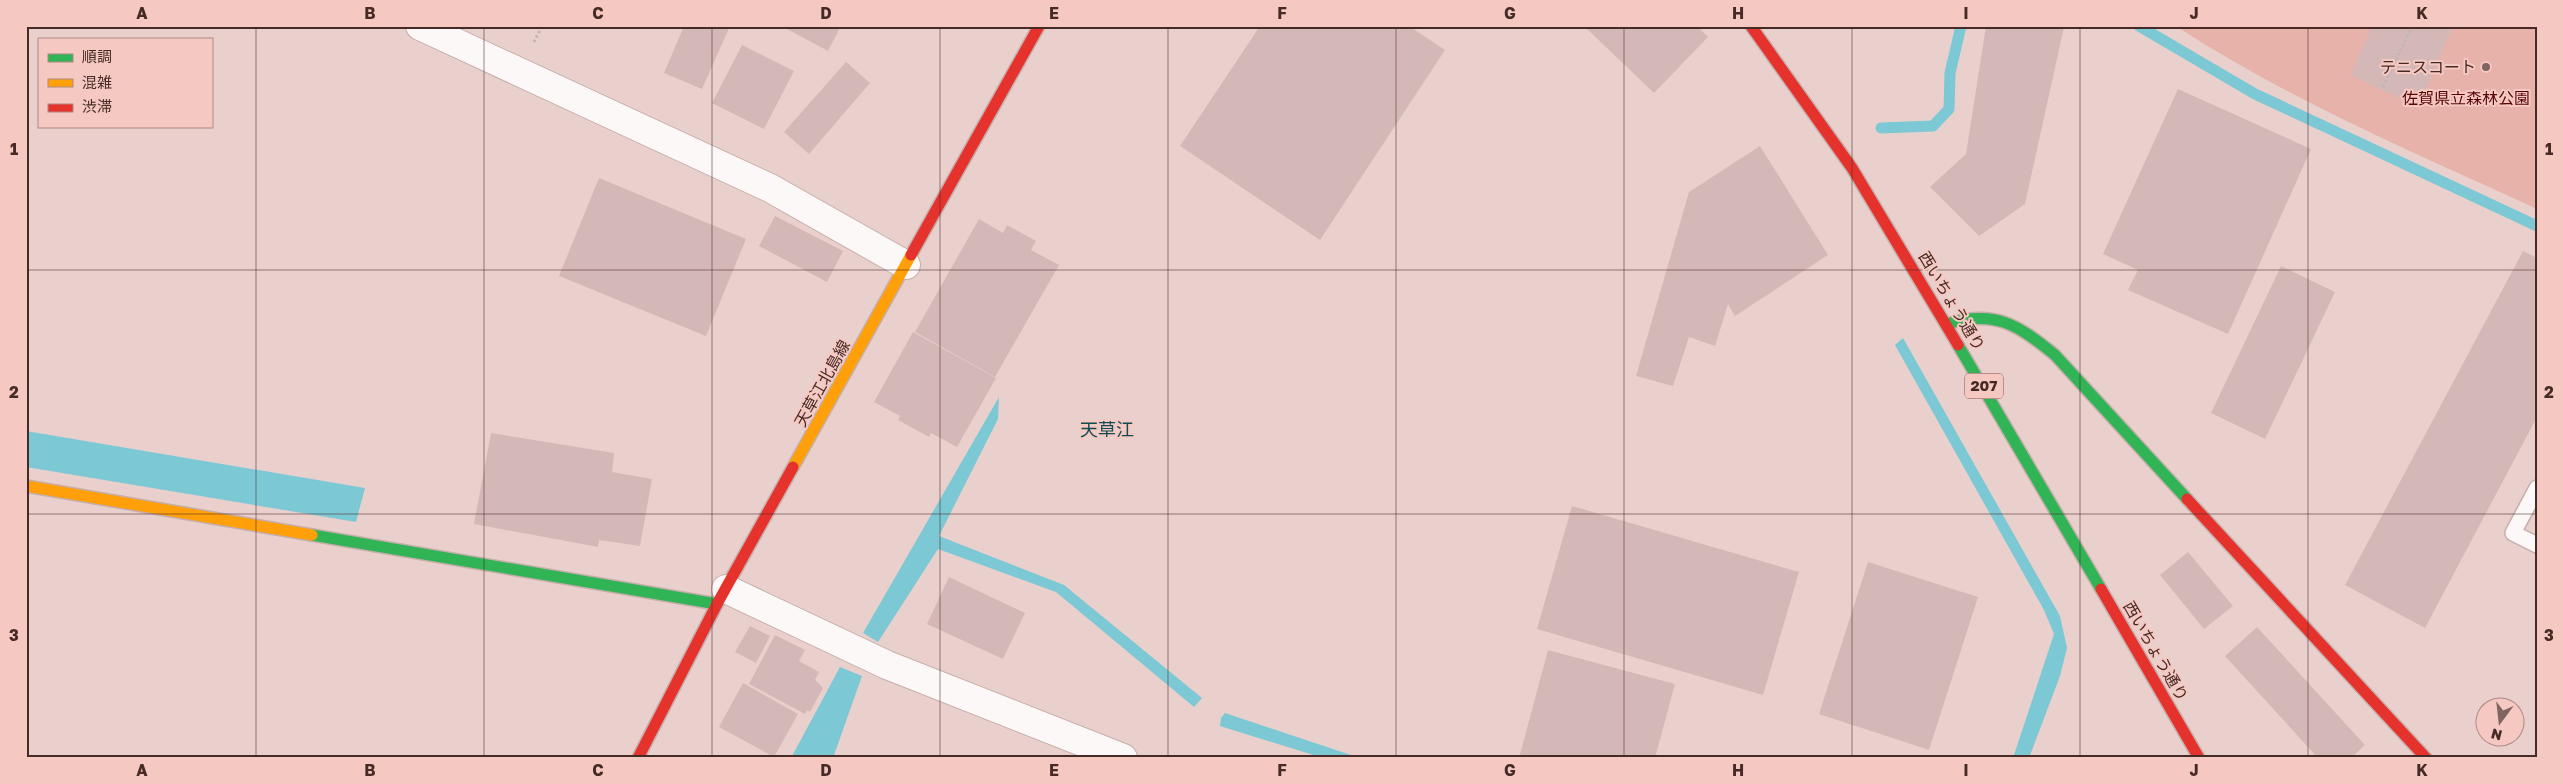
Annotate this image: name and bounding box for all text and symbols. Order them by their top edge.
text: A [136,3,148,23]
text: B [364,3,376,23]
text: C [592,3,604,23]
text: D [820,3,832,23]
text: E [1049,3,1059,23]
text: F [1277,3,1287,23]
text: G [1504,3,1516,23]
text: H [1732,3,1744,23]
text: I [1963,3,1969,23]
text: J [2189,3,2199,23]
text: K [2416,3,2428,23]
legend [38,38,212,128]
text: 順調 [82,47,112,65]
place label: テニスコート [2380,57,2476,77]
marker: テニスコート [2480,61,2492,73]
text: 混雑 [82,73,112,91]
park label: 佐賀県立森林公園 [2402,88,2530,108]
text: 渋滞 [82,97,112,115]
text: 1 [10,139,18,159]
text: 1 [2545,139,2553,159]
street label: 西いちょう通り [1915,248,1989,354]
street label: 天草江北島線 [790,336,854,430]
road number: 207 [1965,374,2003,398]
text: 2 [9,382,19,402]
text: 2 [2544,382,2554,402]
district label: 天草江 [1080,418,1134,440]
street label: 西いちょう通り [2119,597,2193,705]
text: 3 [9,625,19,645]
text: 3 [2544,625,2554,645]
north arrow [2476,696,2526,746]
text: N [2489,725,2504,745]
text: A [136,760,148,780]
text: B [364,760,376,780]
text: C [592,760,604,780]
text: D [820,760,832,780]
text: E [1049,760,1059,780]
text: F [1277,760,1287,780]
text: G [1504,760,1516,780]
text: H [1732,760,1744,780]
text: I [1963,760,1969,780]
text: J [2189,760,2199,780]
text: K [2416,760,2428,780]

